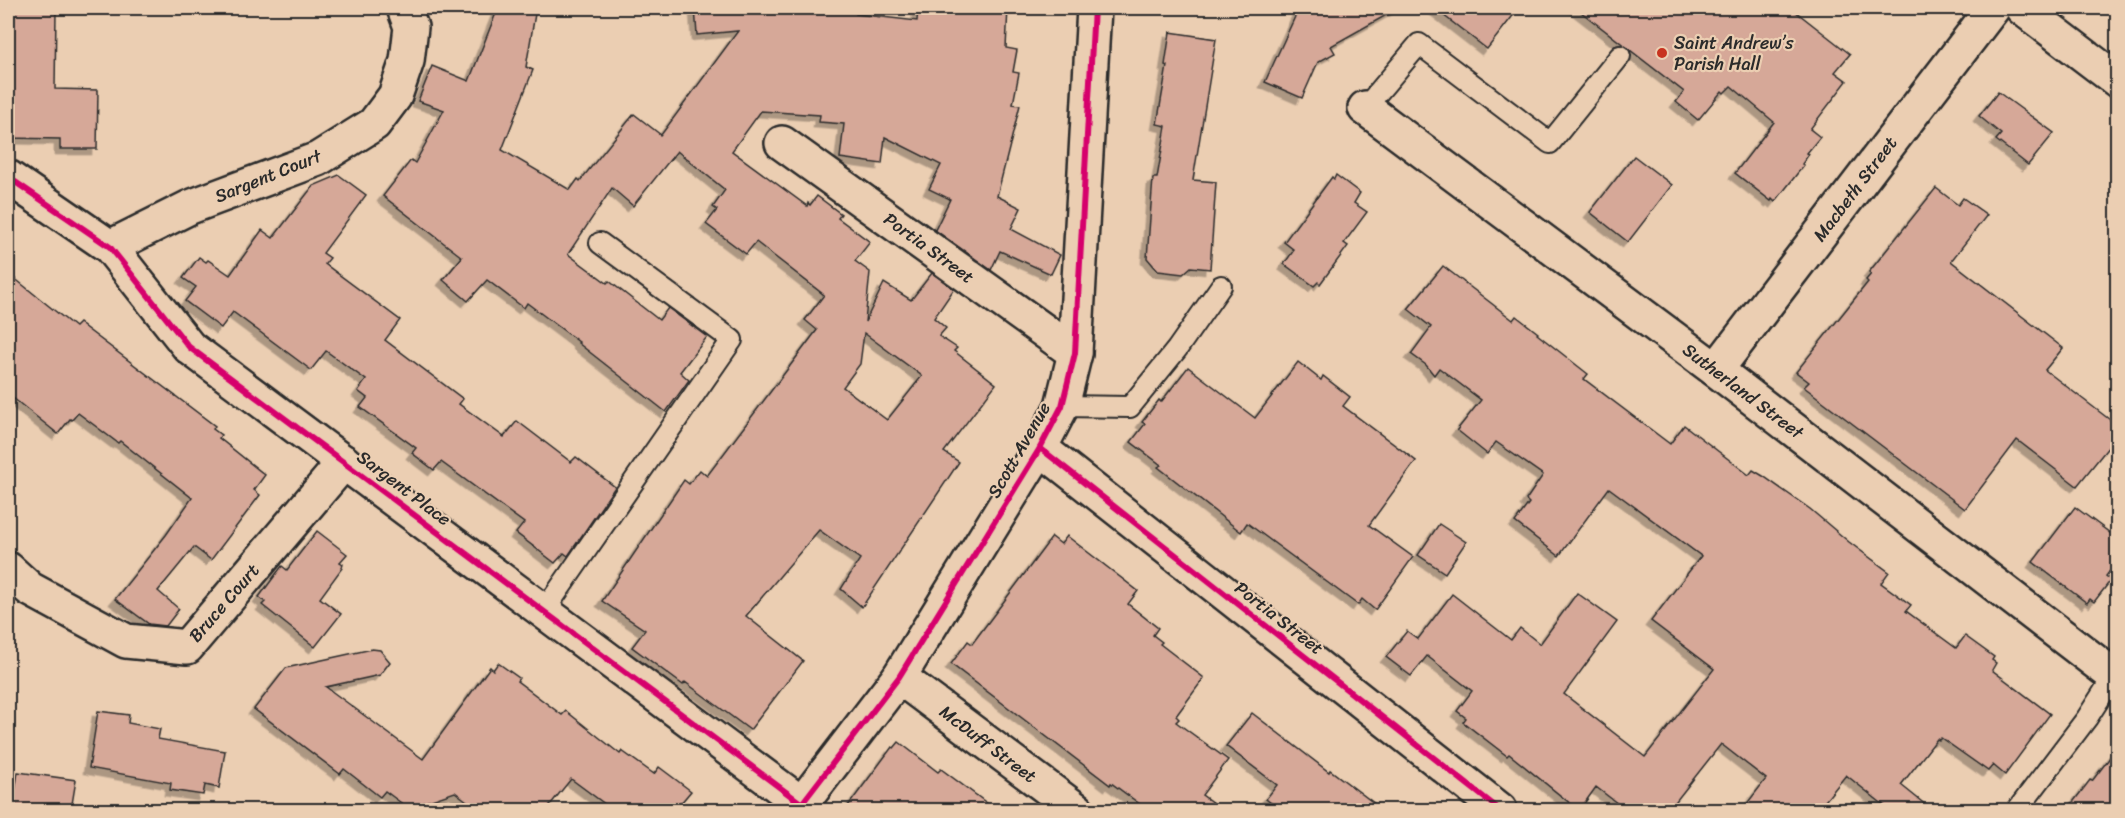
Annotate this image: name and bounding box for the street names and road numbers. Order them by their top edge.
street label: Macbeth Street [1804,129,1906,249]
street label: Sargent Court [210,140,327,212]
street label: Portia Street [877,204,982,292]
street label: Sutherland Street [1675,335,1811,448]
street label: Scott Avenue [978,396,1060,504]
street label: Sargent Place [350,442,458,534]
street label: Bruce Court [180,556,268,650]
street label: Portia Street [1227,573,1331,663]
street label: McDuff Street [932,697,1044,792]

